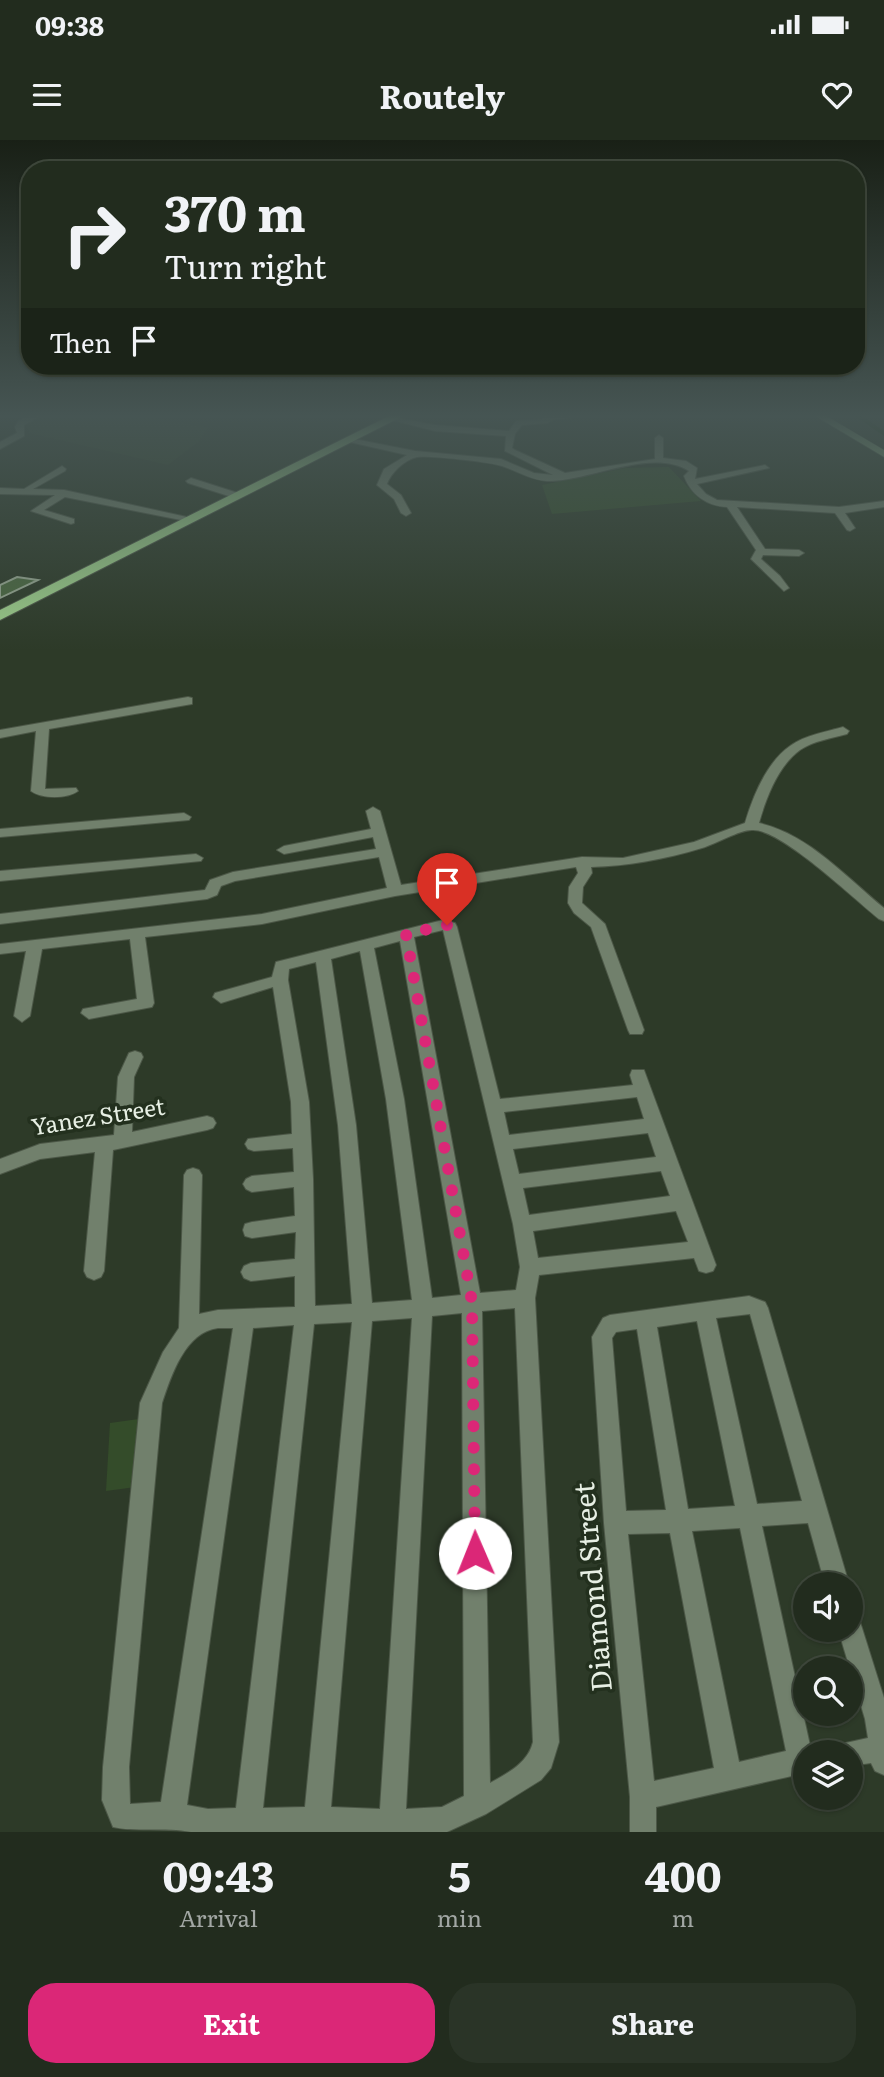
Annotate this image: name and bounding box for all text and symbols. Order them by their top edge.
text: 09:38 [35,5,104,44]
text: Routely [379,71,505,119]
icon: menu [28,76,66,114]
icon: heart [818,76,856,114]
text: 370 m [164,174,306,247]
icon: right [49,189,140,280]
text: Turn right [164,241,326,289]
text: Then [49,322,111,361]
icon: arrive [125,322,163,360]
pin [417,853,477,925]
icon: arrive [428,864,466,902]
street label: Yanez Street [28,1088,168,1142]
street label: Diamond Street [561,1480,621,1694]
position arrow [438,1516,512,1590]
map controls [793,1572,863,1810]
button: sound [793,1572,863,1642]
button: search [793,1656,863,1726]
button: layers [793,1740,863,1810]
text: 09:43 [162,1843,274,1905]
text: 5 [448,1843,471,1905]
text: 400 [644,1843,722,1905]
text: Arrival [179,1900,258,1934]
text: min [437,1900,482,1934]
text: m [672,1900,694,1934]
button: Exit [28,1983,435,2063]
button: Share [449,1983,856,2063]

